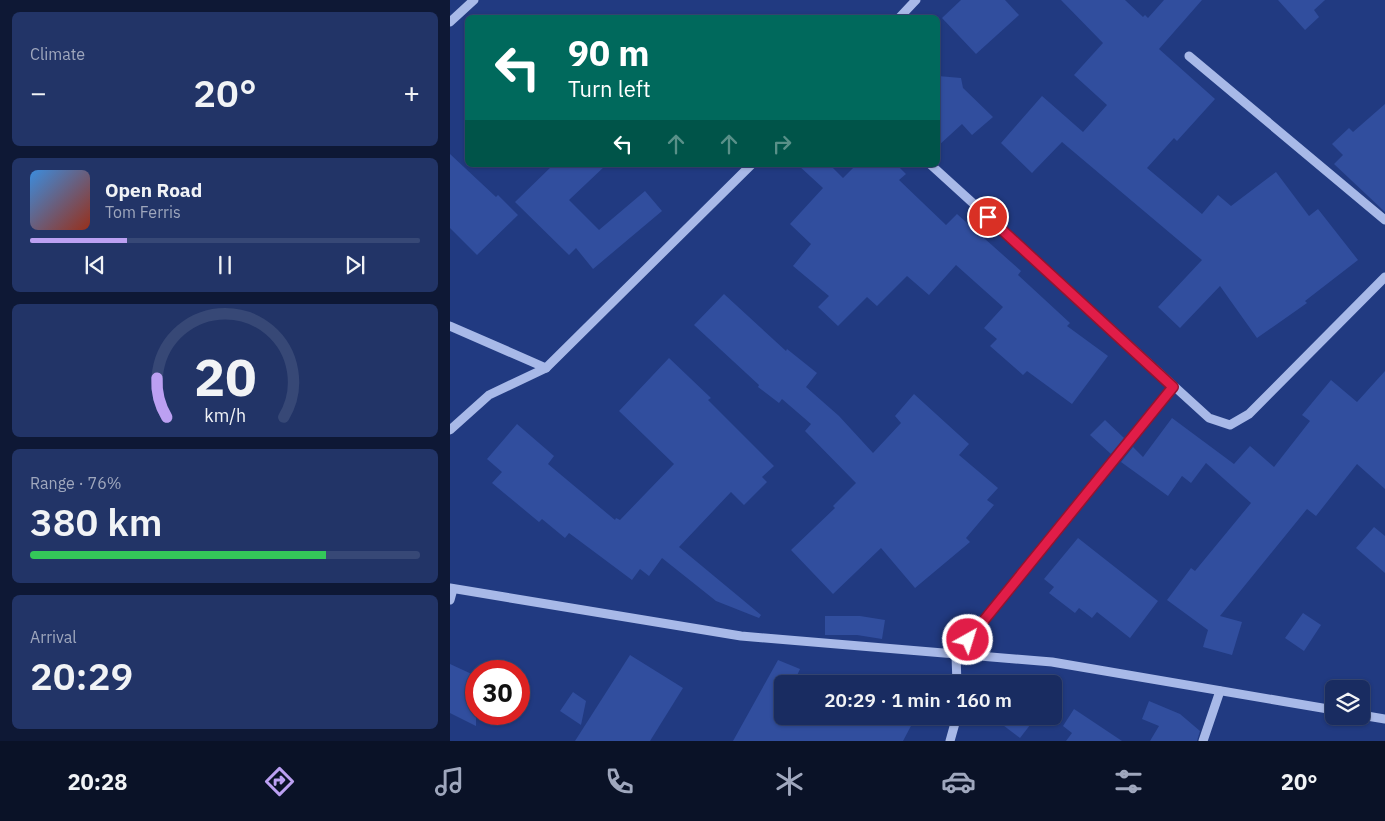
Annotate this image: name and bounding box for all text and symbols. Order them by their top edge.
text: 90 m [568,30,650,76]
icon: left [485,35,550,100]
text: Climate [30,44,85,64]
text: 20° [193,68,257,117]
text: − [30,74,47,111]
text: + [403,74,420,111]
text: Turn left [568,74,651,103]
icon: left [609,130,637,158]
icon: ahead [662,130,690,158]
icon: ahead [715,130,743,158]
icon: right [768,130,796,158]
text: Open Road [105,178,202,202]
pin [967,196,1009,238]
text: Tom Ferris [105,202,181,222]
icon: arrive [974,203,1002,231]
icon: previous [81,251,109,279]
icon: pause [211,251,239,279]
icon: next [341,251,369,279]
text: 20 [194,343,256,410]
text: km/h [204,404,246,427]
text: Range · 76% [30,473,122,493]
text: 380 km [30,497,162,546]
position arrow [941,613,993,665]
text: Arrival [30,627,77,647]
text: 20:29 [30,651,133,700]
speed limit sign: 30 [465,660,530,725]
map controls [1325,680,1370,725]
button: layers [1325,680,1370,725]
text: 20:29 · 1 min · 160 m [824,688,1012,712]
icon: directions [262,764,297,799]
icon: music [432,764,467,799]
icon: phone [602,764,637,799]
icon: climate [772,764,807,799]
icon: car [941,764,976,799]
icon: filters [1111,764,1146,799]
text: 20:28 [67,767,127,796]
text: 20° [1281,767,1318,796]

